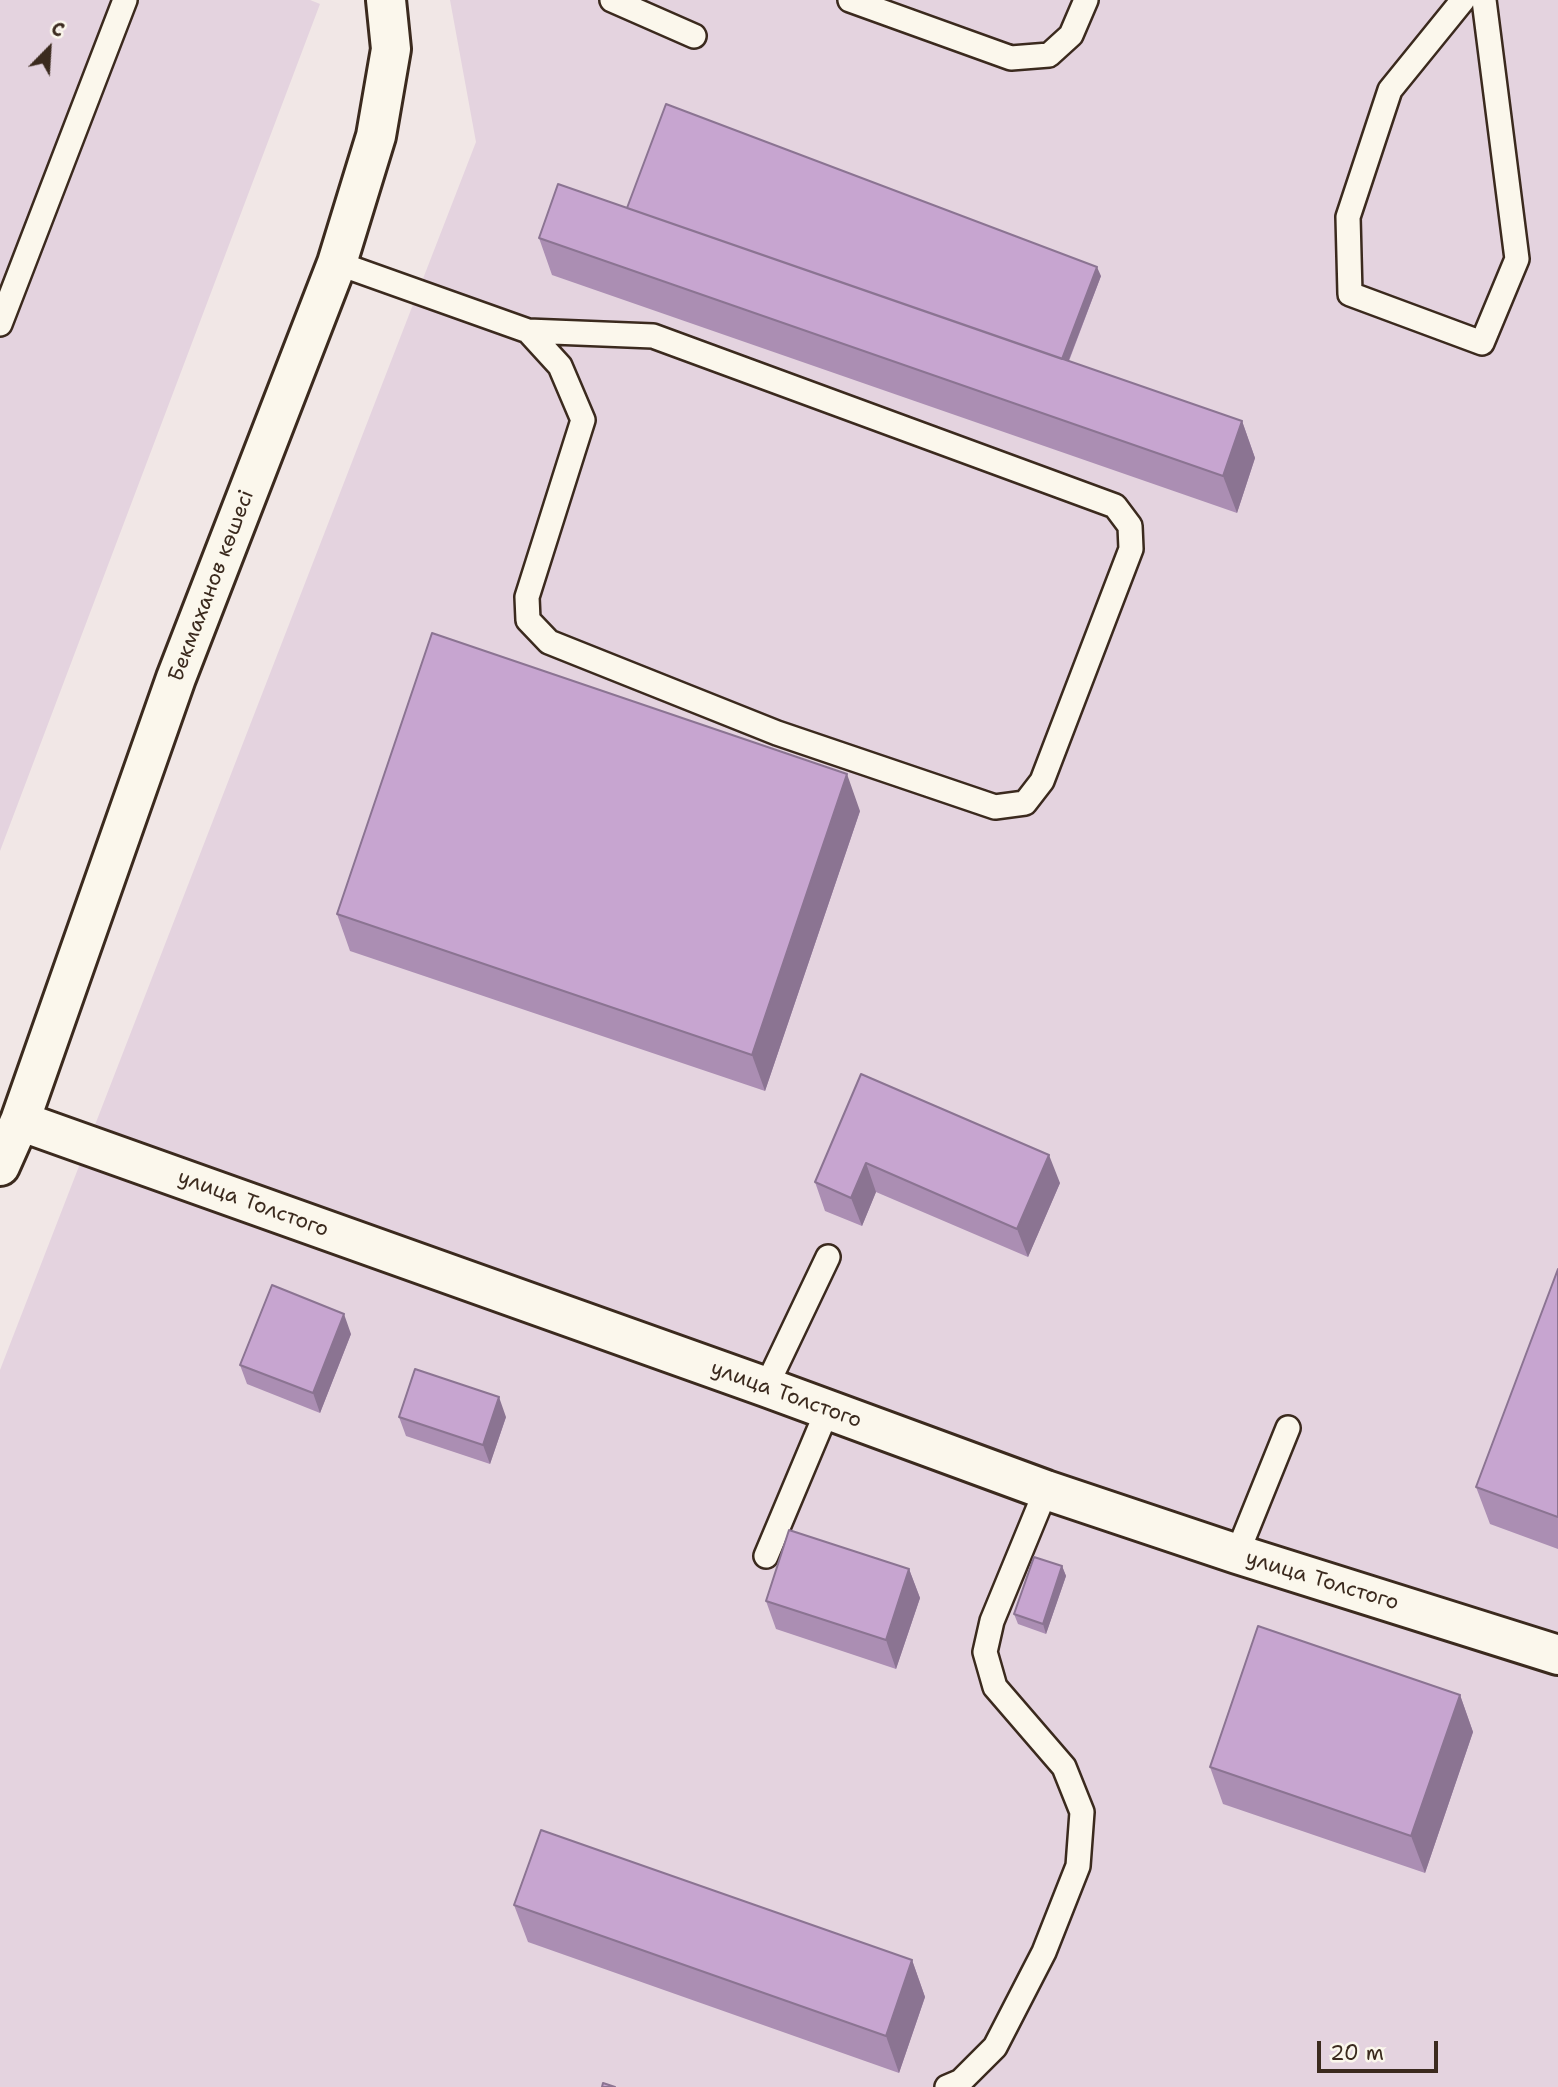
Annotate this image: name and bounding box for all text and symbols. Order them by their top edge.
north arrow [14,14,84,84]
text: С [47,16,68,43]
street label: Бекмаханов көшесі [164,487,260,685]
street label: улица Толстого [174,1165,332,1243]
street label: улица Толстого [707,1356,865,1434]
street label: улица Толстого [1242,1546,1402,1616]
scale bar [1320,2028,1441,2072]
text: 20 m [1330,2039,1384,2067]

